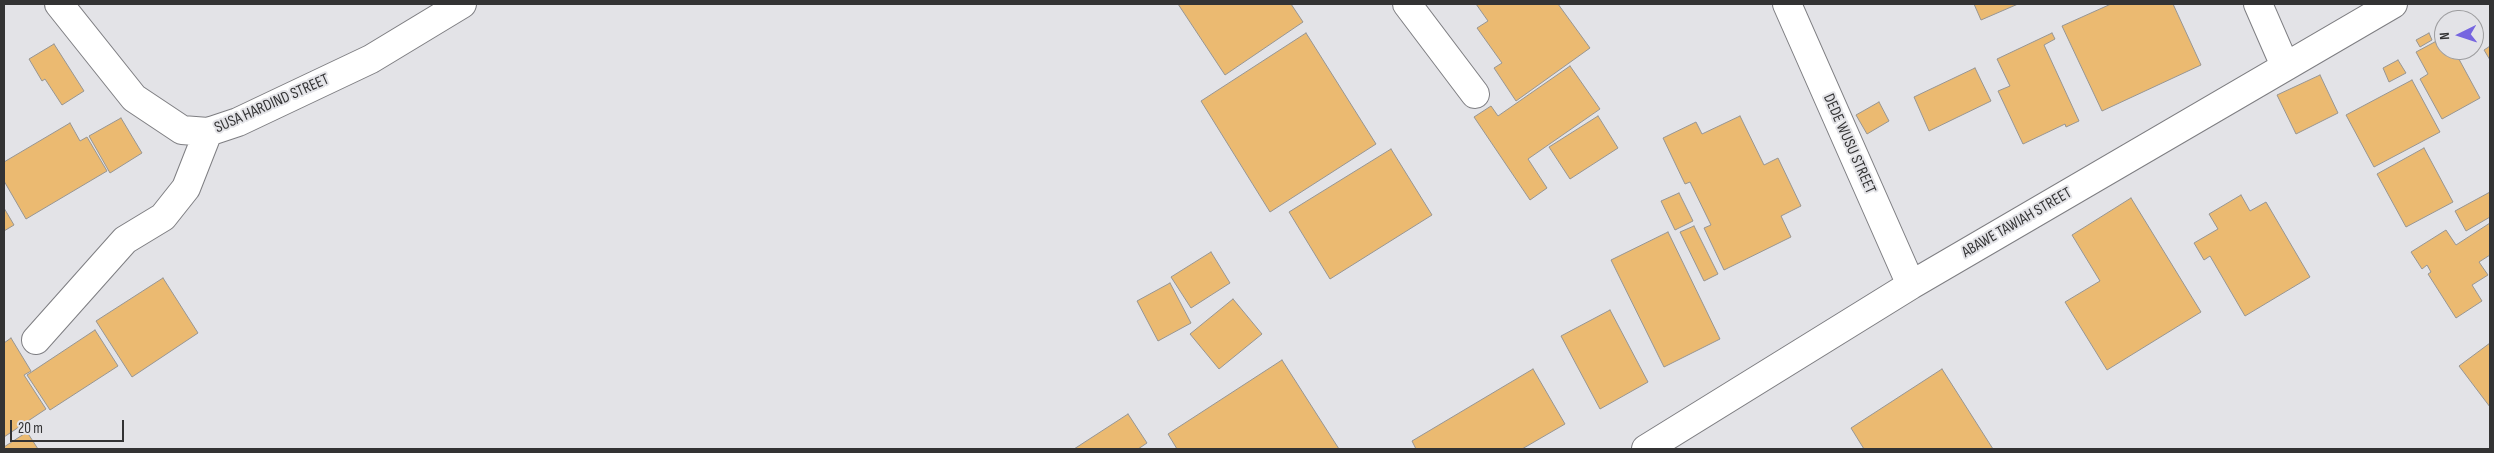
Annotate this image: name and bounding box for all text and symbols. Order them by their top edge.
north arrow [2434,10,2484,60]
text: N [2436,32,2453,40]
street label: SUSA HARDIND STREET [212,70,332,138]
street label: DEDE WUSU STREET [1818,91,1880,197]
street label: ABAWE TAWIAH STREET [1959,184,2075,262]
scale bar [12,410,126,442]
text: 20 m [18,419,43,438]

